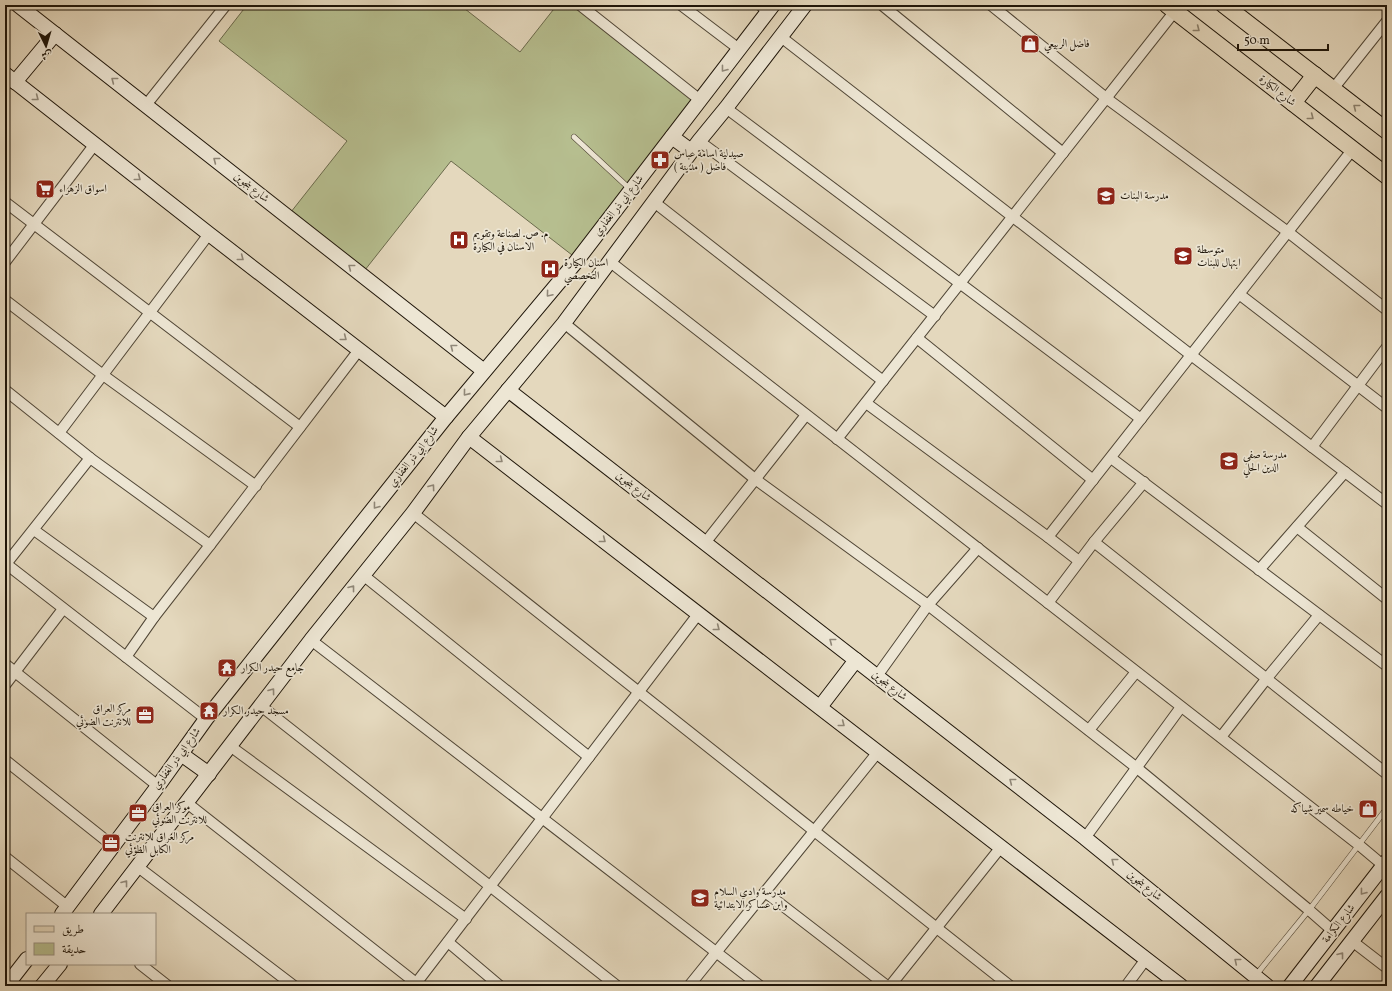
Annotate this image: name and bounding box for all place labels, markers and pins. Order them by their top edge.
shop icon: فاضل الربيعي [1019,33,1041,55]
place label: فاضل الربيعي [1044,37,1090,54]
place label: صيدلية اسامة عباس فاضل ( مدينة ) [674,147,744,175]
pharmacy icon: صيدلية اسامة عباس فاضل ( مدينة ) [649,149,671,171]
supermarket icon: اسواق الزهراء [34,178,56,200]
place label: اسواق الزهراء [59,182,107,197]
school or university icon: مدرسة البنات [1095,185,1117,207]
place label: مدرسة البنات [1120,189,1169,204]
place label: م. ص. لصناعة وتقويم الاسنان في الكيارة [473,227,549,255]
hospital icon: م. ص. لصناعة وتقويم الاسنان في الكيارة [448,229,470,251]
place label: متوسطة ابتهال للبنات [1197,243,1241,271]
school or university icon: متوسطة ابتهال للبنات [1172,245,1194,267]
place label: اسنان الكيارة التخصصي [564,256,608,286]
hospital icon: اسنان الكيارة التخصصي [539,258,561,280]
place label: مدرسة صفي الدين الحلي [1243,448,1287,478]
school or university icon: مدرسة صفي الدين الحلي [1218,450,1240,472]
temple icon: جامع حيدر الكرار [216,657,238,679]
place label: جامع حيدر الكرار [240,661,304,677]
temple icon: مسجد حيدر الكرار [198,700,220,722]
place label: مركز العراق للانترنت الضوئي [76,702,131,730]
office icon: مركز العراق للانترنت الضوئي [134,704,156,726]
place label: مسجد حيدر الكرار [222,704,289,719]
shop icon: خياطه سمير شياكه [1357,798,1379,820]
place label: موكز العراق للانترنت الضوئي [152,800,207,828]
place label: خياطه سمير شياكه [1291,801,1354,817]
office icon: موكز العراق للانترنت الضوئي [127,802,149,824]
place label: مركز العراق للانترنت الكابل الظؤئي [125,830,194,858]
office icon: مركز العراق للانترنت الكابل الظؤئي [100,832,122,854]
place label: مدرسة وادي السلام وابن عساكر الابتدائية [714,885,788,913]
school or university icon: مدرسة وادي السلام وابن عساكر الابتدائية [689,887,711,909]

